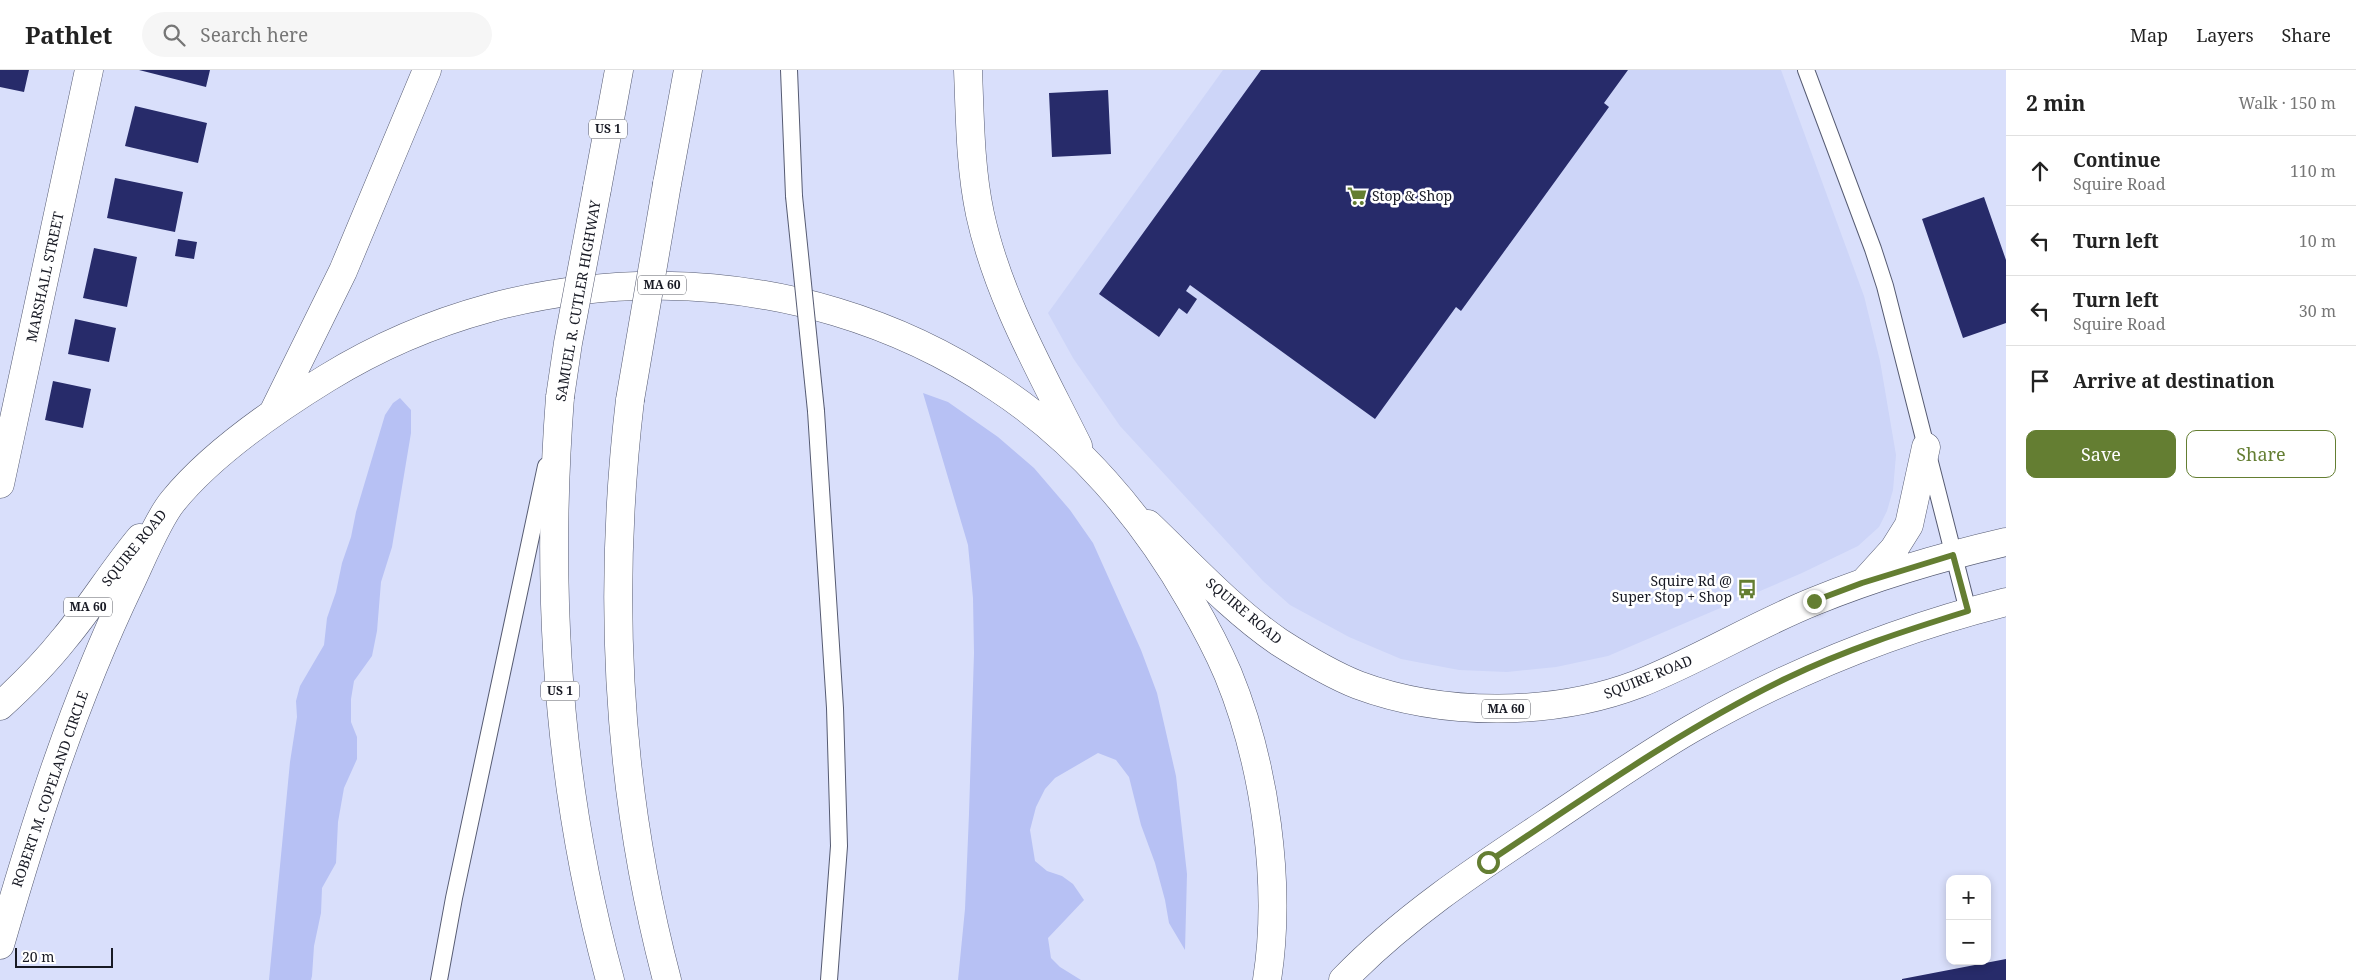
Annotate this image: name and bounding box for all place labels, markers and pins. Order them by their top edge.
supermarket icon: Stop & Shop [1346,185,1368,207]
place label: Stop & Shop [1372,186,1452,205]
place label: Squire Rd @ Super Stop + Shop [1612,571,1732,606]
bus stop icon: Squire Rd @ Super Stop + Shop [1736,578,1758,600]

